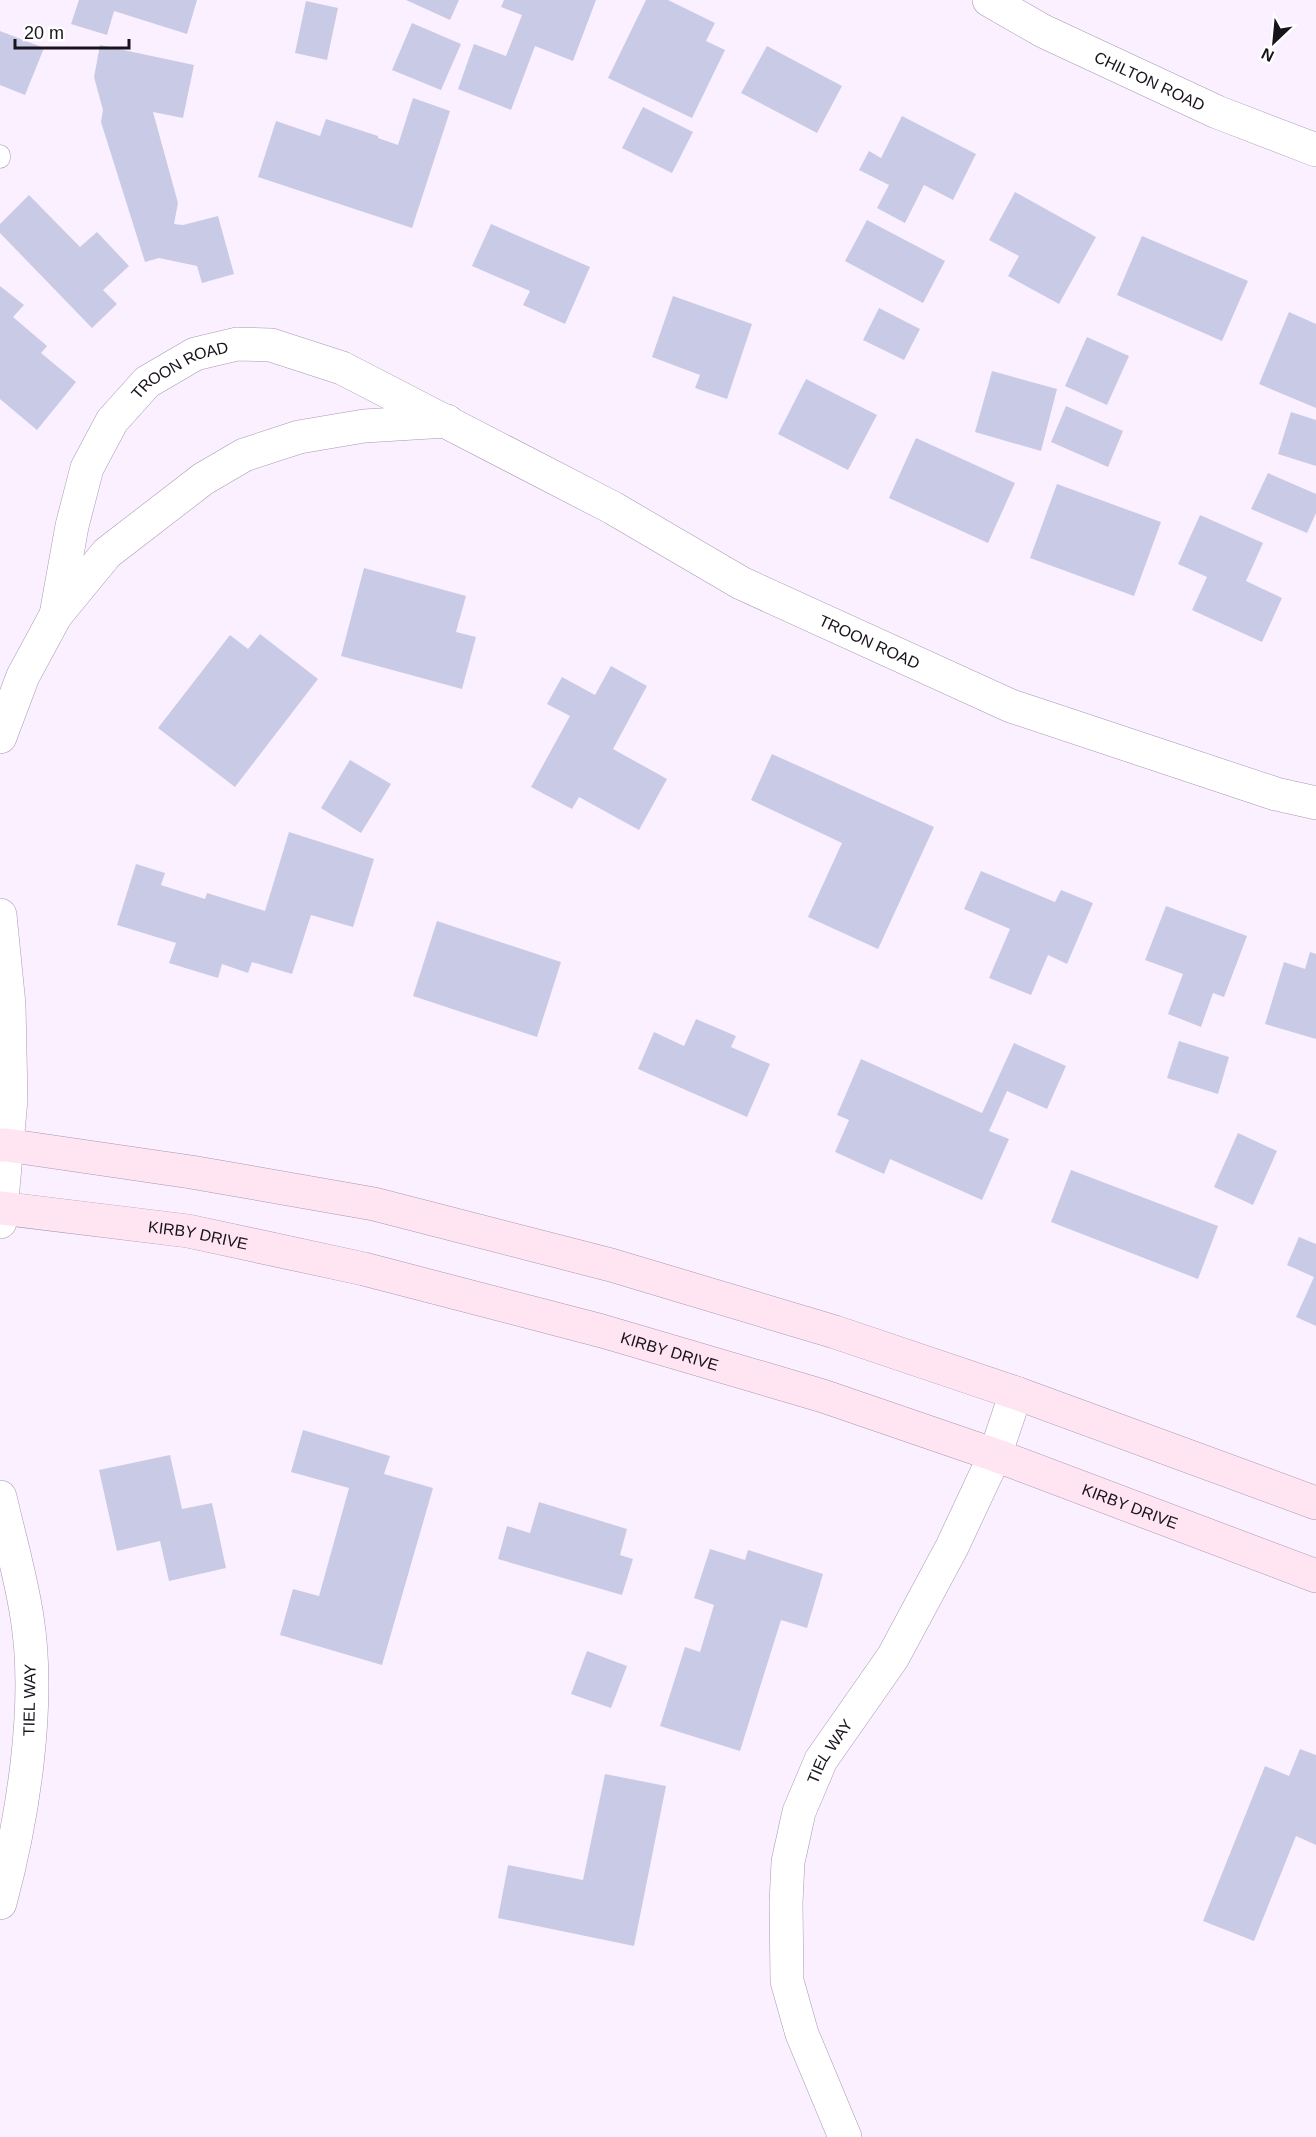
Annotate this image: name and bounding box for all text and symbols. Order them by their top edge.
scale bar [15,12,129,50]
north arrow [1244,12,1304,72]
text: 20 m [24,23,64,43]
text: N [1259,45,1277,65]
street label: CHILTON ROAD [1092,48,1207,114]
street label: TROON ROAD [128,338,230,402]
street label: TROON ROAD [816,612,922,672]
street label: KIRBY DRIVE [147,1218,249,1253]
street label: KIRBY DRIVE [619,1329,720,1374]
street label: KIRBY DRIVE [1080,1481,1180,1532]
street label: TIEL WAY [20,1663,39,1736]
street label: TIEL WAY [804,1716,856,1786]

